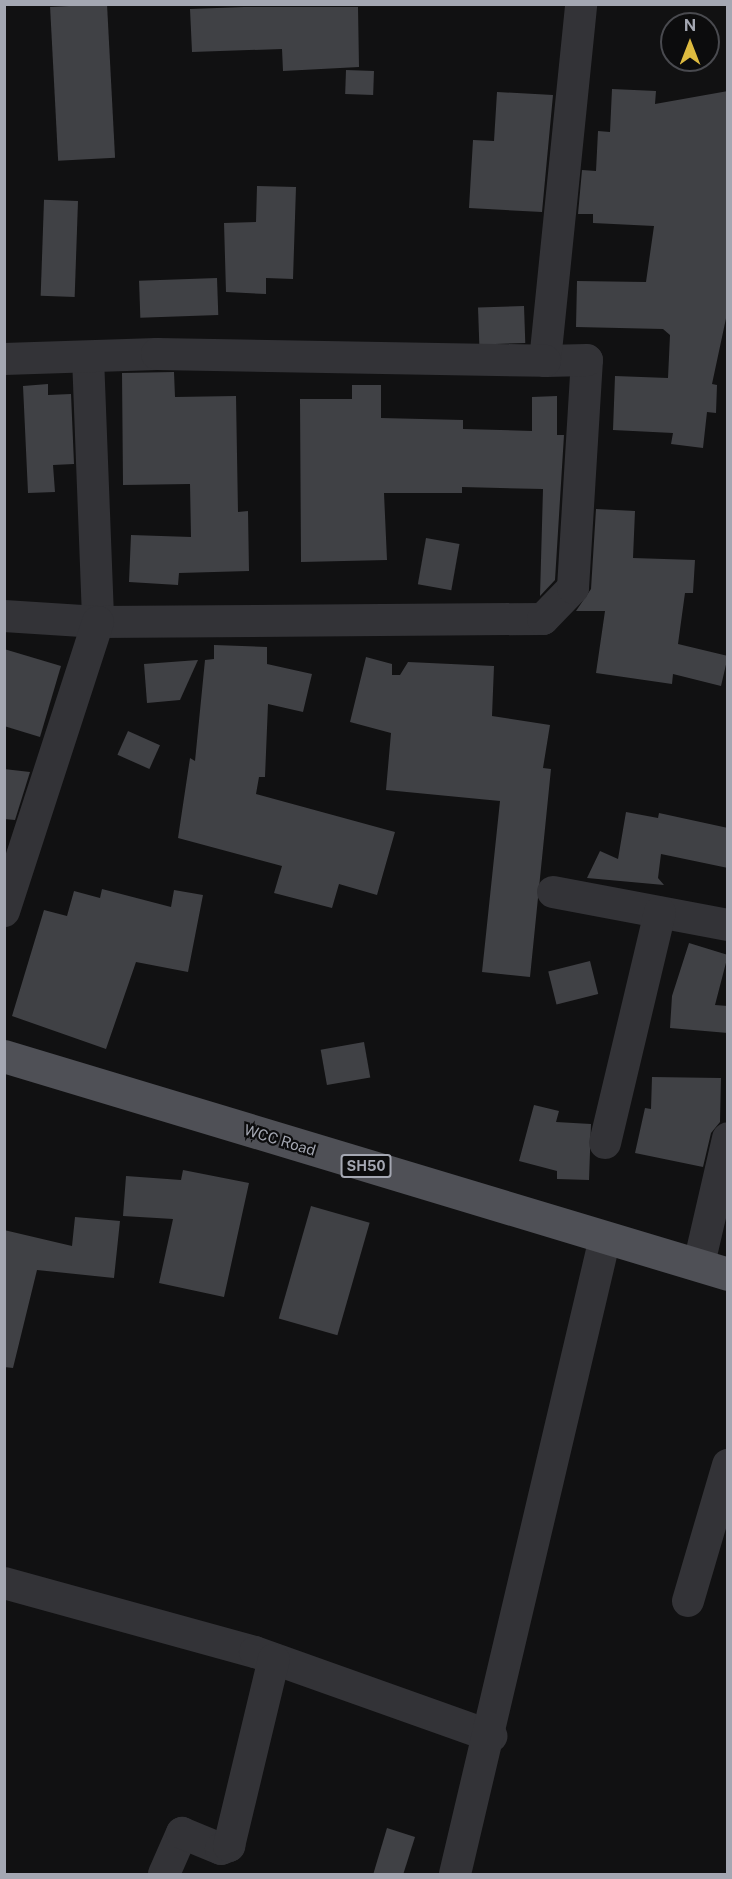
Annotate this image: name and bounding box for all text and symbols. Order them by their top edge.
north arrow [660,12,720,72]
text: N [684,16,696,35]
street label: WCC Road [242,1121,318,1159]
road number: SH50 [340,1155,392,1177]

